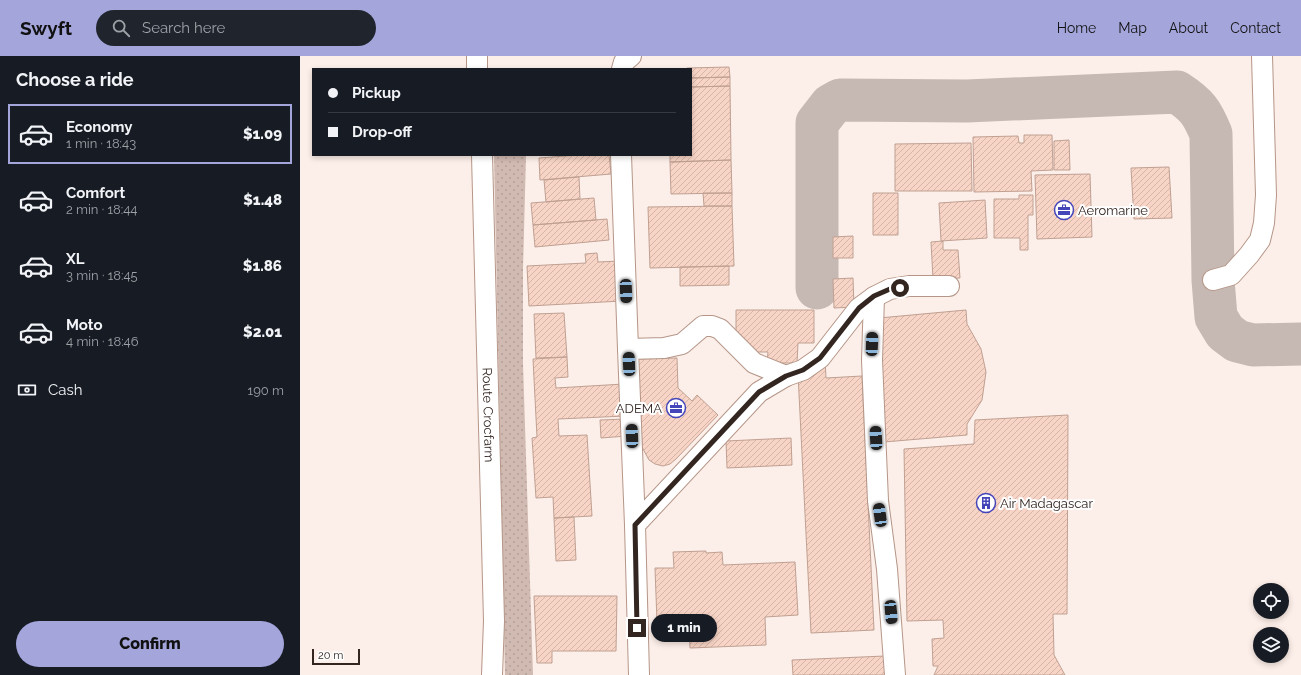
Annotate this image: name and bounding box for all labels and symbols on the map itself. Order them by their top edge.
office icon: Aeromarine [1053,199,1075,221]
place label: Aeromarine [1078,203,1148,218]
car [620,279,632,303]
route start [891,279,909,297]
car [866,332,878,356]
car [623,352,635,376]
street label: Route Crocfarm [479,367,497,463]
office icon: ADEMA [665,397,687,419]
place label: ADEMA [616,401,662,416]
car [626,424,638,448]
car [869,426,883,450]
building icon: Air Madagascar [975,492,997,514]
place label: Air Madagascar [1000,496,1093,511]
car [872,502,888,528]
car [884,600,898,624]
callout: 1 min [651,614,717,642]
route end [628,619,646,637]
scale bar [312,647,360,666]

